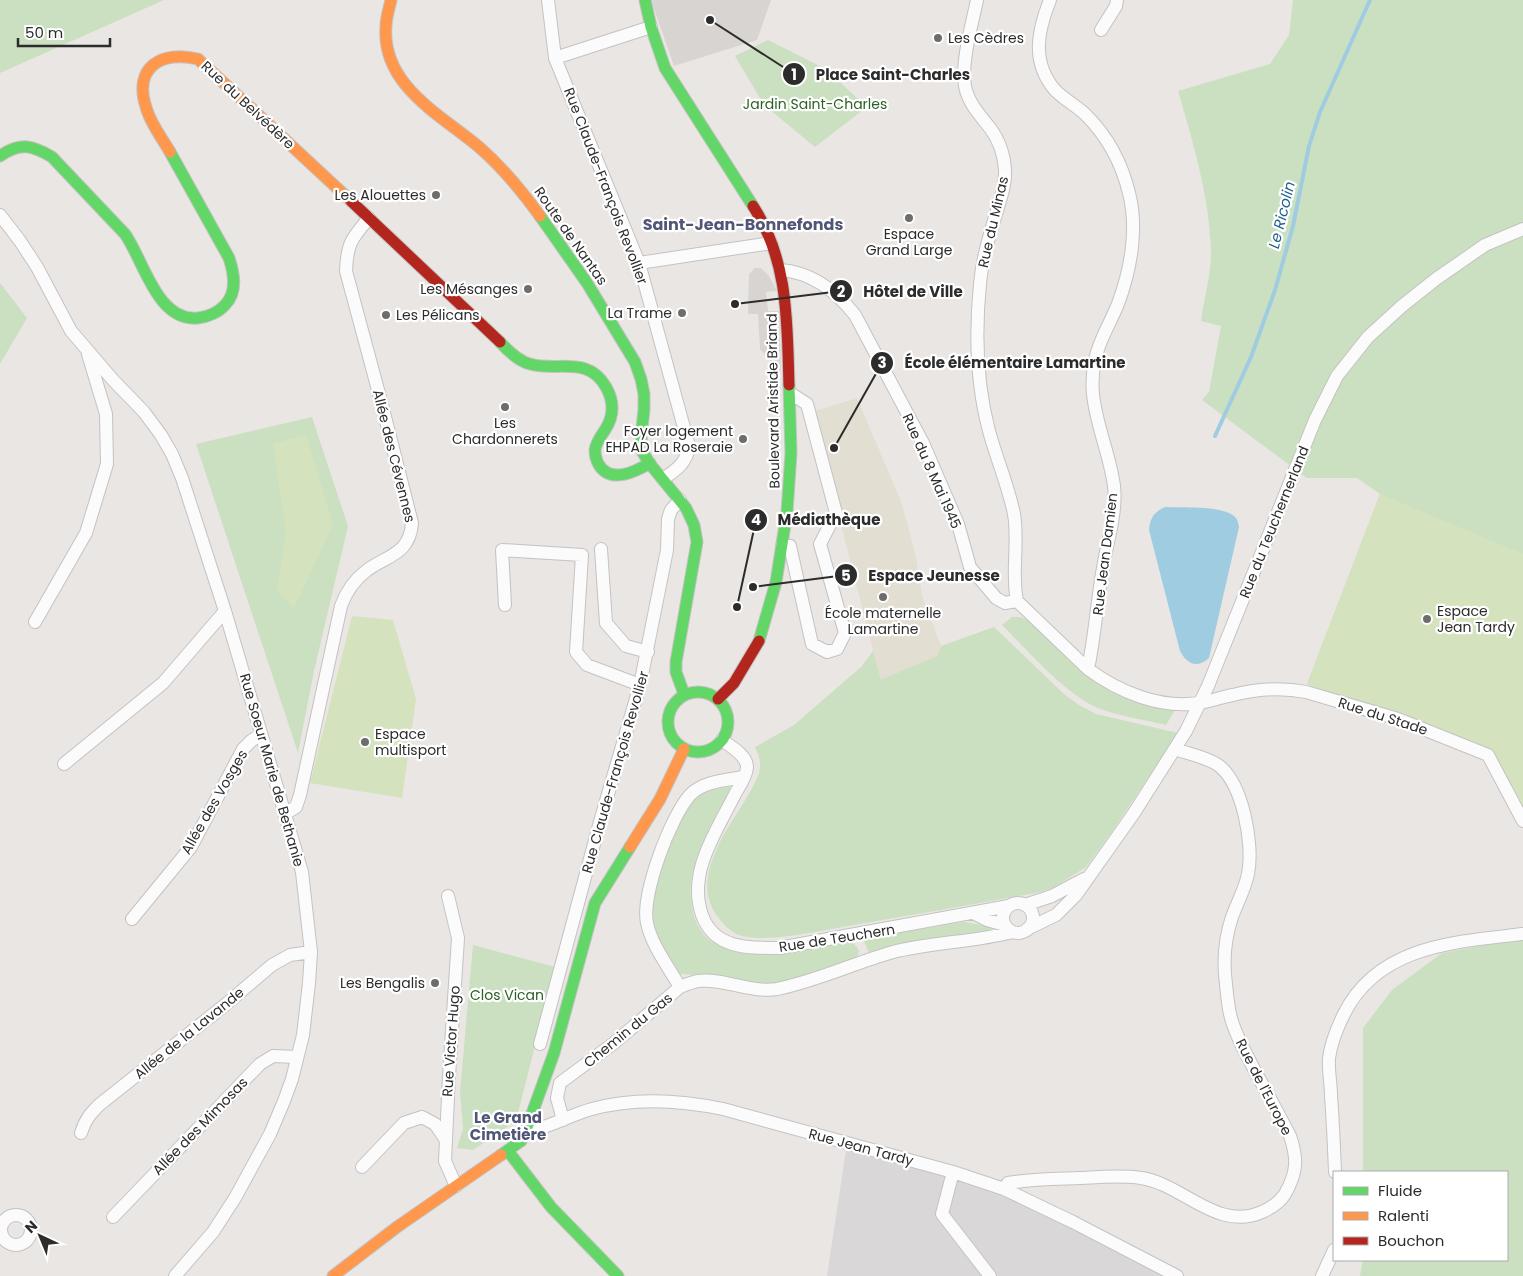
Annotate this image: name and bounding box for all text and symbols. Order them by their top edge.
scale bar [18,15,110,47]
text: 50 m [25,22,63,43]
place label: Les Cèdres [948,28,1024,48]
marker: Les Cèdres [932,32,944,44]
street label: Rue du Belvédère [197,56,299,154]
callout: Place Saint-Charles [781,59,980,89]
text: 1 [791,64,797,85]
text: Place Saint-Charles [816,64,970,85]
street label: Rue Claude-François Revollier [559,85,653,287]
park label: Jardin Saint-Charles [743,94,887,114]
street label: Rue du Minas [973,174,1013,270]
water label: Le Ricolin [1263,179,1300,251]
street label: Route de Nantas [530,183,612,289]
place label: Les Alouettes [335,185,426,205]
marker: Les Alouettes [430,189,442,201]
marker: Espace Grand Large [903,212,915,224]
district label: Saint-Jean-Bonnefonds [643,213,843,236]
place label: Espace Grand Large [866,224,953,260]
callout: Hôtel de Ville [829,276,973,306]
place label: Les Mésanges [420,279,518,299]
text: 2 [837,281,846,302]
text: Hôtel de Ville [863,281,963,302]
marker: Les Mésanges [522,283,534,295]
place label: La Trame [607,303,672,323]
place label: Les Pélicans [396,305,480,325]
marker: La Trame [676,307,688,319]
marker: Les Pélicans [380,309,392,321]
street label: Boulevard Aristide Briand [761,313,785,489]
callout: École élémentaire Lamartine [870,348,1136,378]
text: 3 [877,352,887,373]
text: École élémentaire Lamartine [905,352,1125,373]
street label: Allée des Cévennes [368,387,420,525]
marker: Les Chardonnerets [499,401,511,413]
street label: Rue du 8 Mai 1945 [898,410,966,532]
place label: Les Chardonnerets [452,413,558,449]
place label: Foyer logement EHPAD La Roseraie [605,421,733,457]
marker: Foyer logement EHPAD La Roseraie [737,433,749,445]
street label: Rue du Teuchernerland [1234,443,1314,601]
street label: Rue Jean Damien [1088,492,1122,616]
callout: Médiathèque [743,505,891,535]
text: 4 [751,509,761,530]
text: Médiathèque [778,509,880,530]
callout: Espace Jeunesse [834,560,1010,590]
text: 5 [841,565,851,586]
text: Espace Jeunesse [868,565,1000,586]
marker: École maternelle Lamartine [877,591,889,603]
place label: Espace Jean Tardy [1437,601,1515,637]
place label: École maternelle Lamartine [825,603,942,639]
marker: Espace Jean Tardy [1421,613,1433,625]
street label: Rue Claude-François Revollier [577,669,653,875]
street label: Rue Soeur Marie de Bethanie [235,671,309,869]
street label: Rue du Stade [1336,692,1431,740]
place label: Espace multisport [375,724,446,760]
marker: Espace multisport [359,736,371,748]
street label: Allée des Vosges [176,746,252,858]
street label: Rue de Teuchern [778,919,896,957]
place label: Les Bengalis [340,973,425,993]
marker: Les Bengalis [429,977,441,989]
street label: Allée de la Lavande [130,982,248,1084]
street label: Rue Victor Hugo [437,985,465,1097]
park label: Clos Vican [470,985,544,1005]
street label: Chemin du Gas [579,988,677,1072]
street label: Rue de l'Europe [1231,1035,1297,1139]
street label: Allée des Mimosas [148,1072,252,1180]
district label: Le Grand Cimetière [470,1107,546,1145]
street label: Rue Jean Tardy [806,1123,916,1171]
legend [1333,1171,1508,1261]
text: Fluide [1378,1180,1422,1201]
text: Ralenti [1378,1205,1429,1226]
north arrow [15,1211,65,1261]
text: N [20,1216,42,1237]
text: Bouchon [1378,1230,1444,1251]

